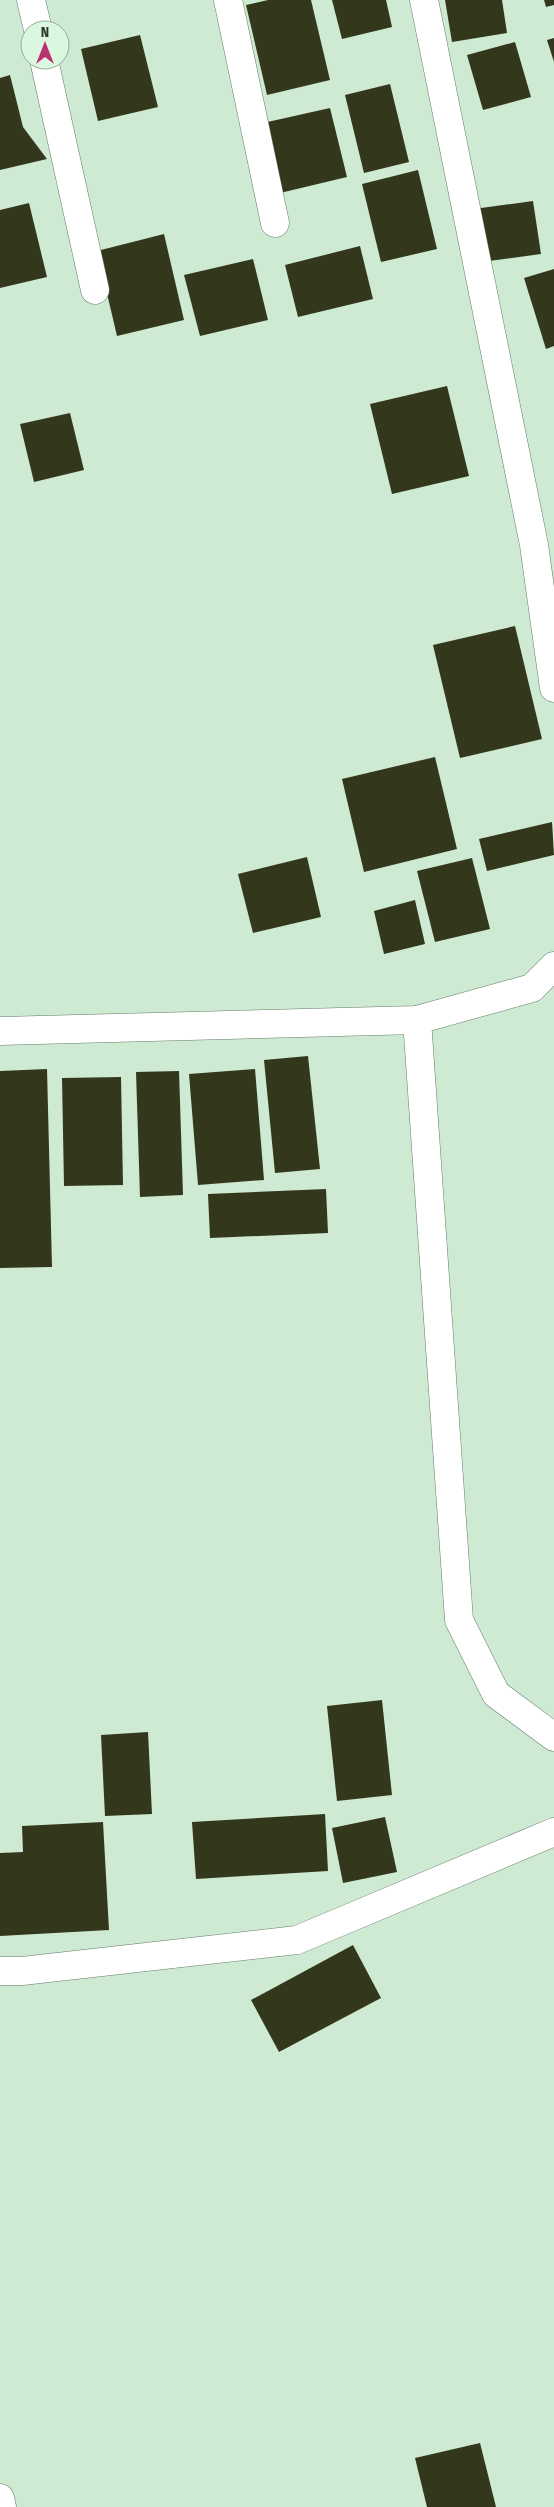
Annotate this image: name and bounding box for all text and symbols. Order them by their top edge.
north arrow [20,20,70,70]
text: N [41,24,49,41]

